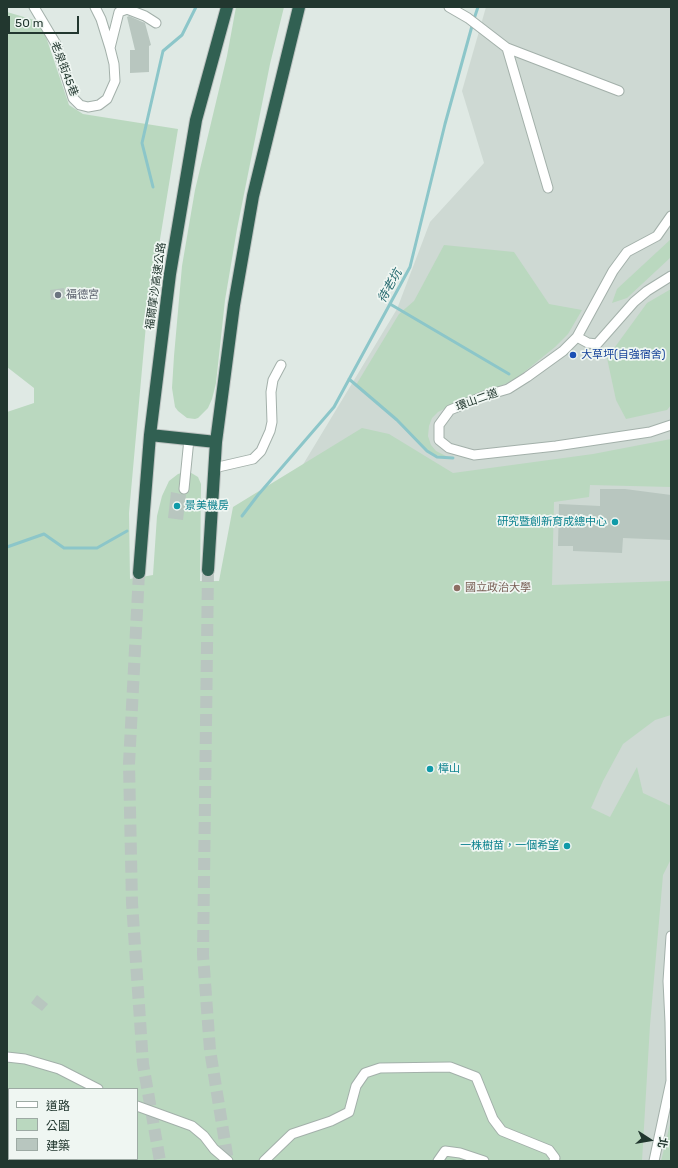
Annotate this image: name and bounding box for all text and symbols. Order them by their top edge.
scale bar [10,8,81,34]
text: 50 m [15,16,43,30]
street label: 老泉街45巷 [48,40,80,98]
street label: 福爾摩沙高速公路 [143,242,169,330]
water label: 待老坑 [375,267,405,305]
place label: 福德宮 [66,288,99,302]
marker: 福德宮 [53,290,63,300]
place label: 大草坪(自強宿舍) [581,348,665,362]
marker: 大草坪(自強宿舍) [568,350,578,360]
street label: 環山二道 [454,386,500,414]
place label: 景美機房 [185,499,229,513]
marker: 景美機房 [172,501,182,511]
place label: 研究暨創新育成總中心 [497,515,607,529]
marker: 研究暨創新育成總中心 [610,517,620,527]
place label: 國立政治大學 [465,581,531,595]
marker: 國立政治大學 [452,583,462,593]
place label: 樟山 [438,762,460,776]
marker: 樟山 [425,764,435,774]
place label: 一株樹苗，一個希望 [460,839,559,853]
marker: 一株樹苗，一個希望 [562,841,572,851]
legend [8,1088,138,1160]
text: 道路 [46,1099,70,1113]
text: 公園 [46,1119,70,1133]
north arrow [630,1120,670,1160]
text: 北 [655,1136,670,1149]
text: 建築 [46,1139,70,1153]

